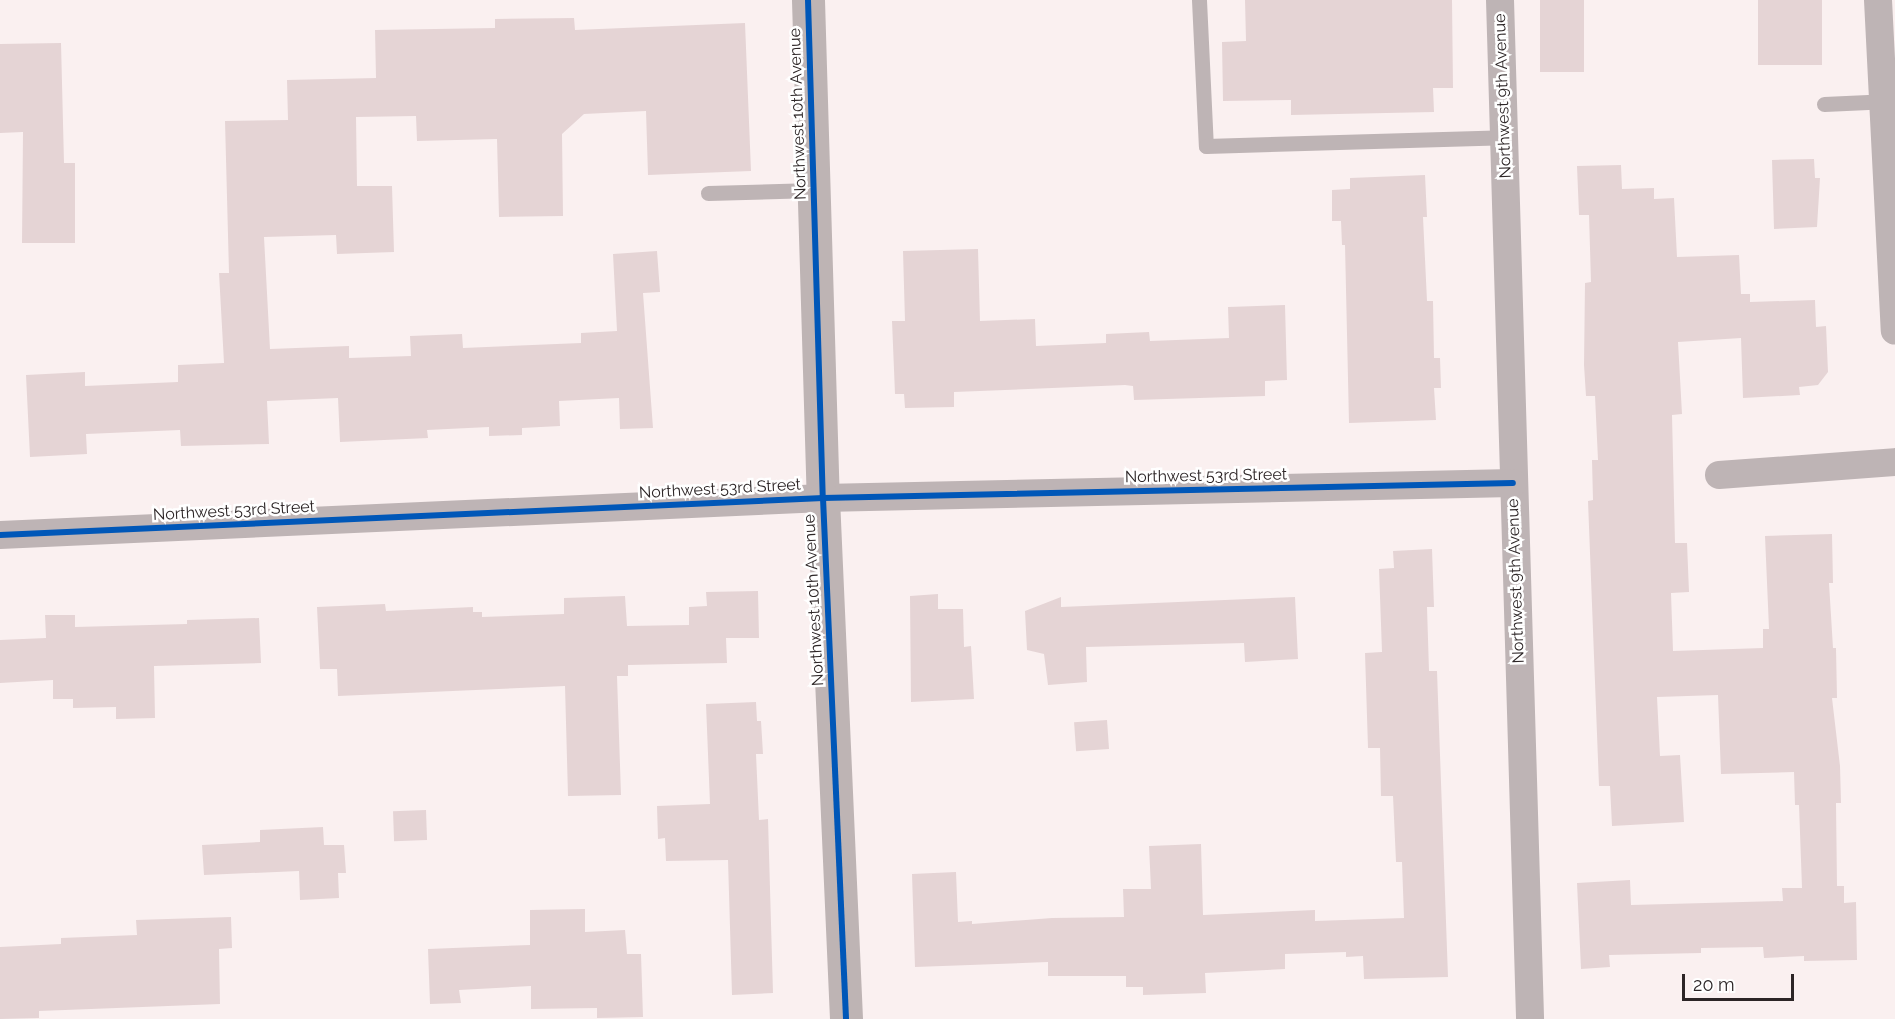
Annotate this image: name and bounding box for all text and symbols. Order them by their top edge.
street label: Northwest 9th Avenue [1491,13,1515,179]
street label: Northwest 10th Avenue [785,27,811,201]
street label: Northwest 53rd Street [1125,465,1287,487]
street label: Northwest 53rd Street [639,475,801,503]
street label: Northwest 53rd Street [153,497,315,525]
street label: Northwest 9th Avenue [1504,498,1528,664]
street label: Northwest 10th Avenue [800,513,828,687]
scale bar [1685,962,1798,1000]
text: 20 m [1693,974,1735,995]

